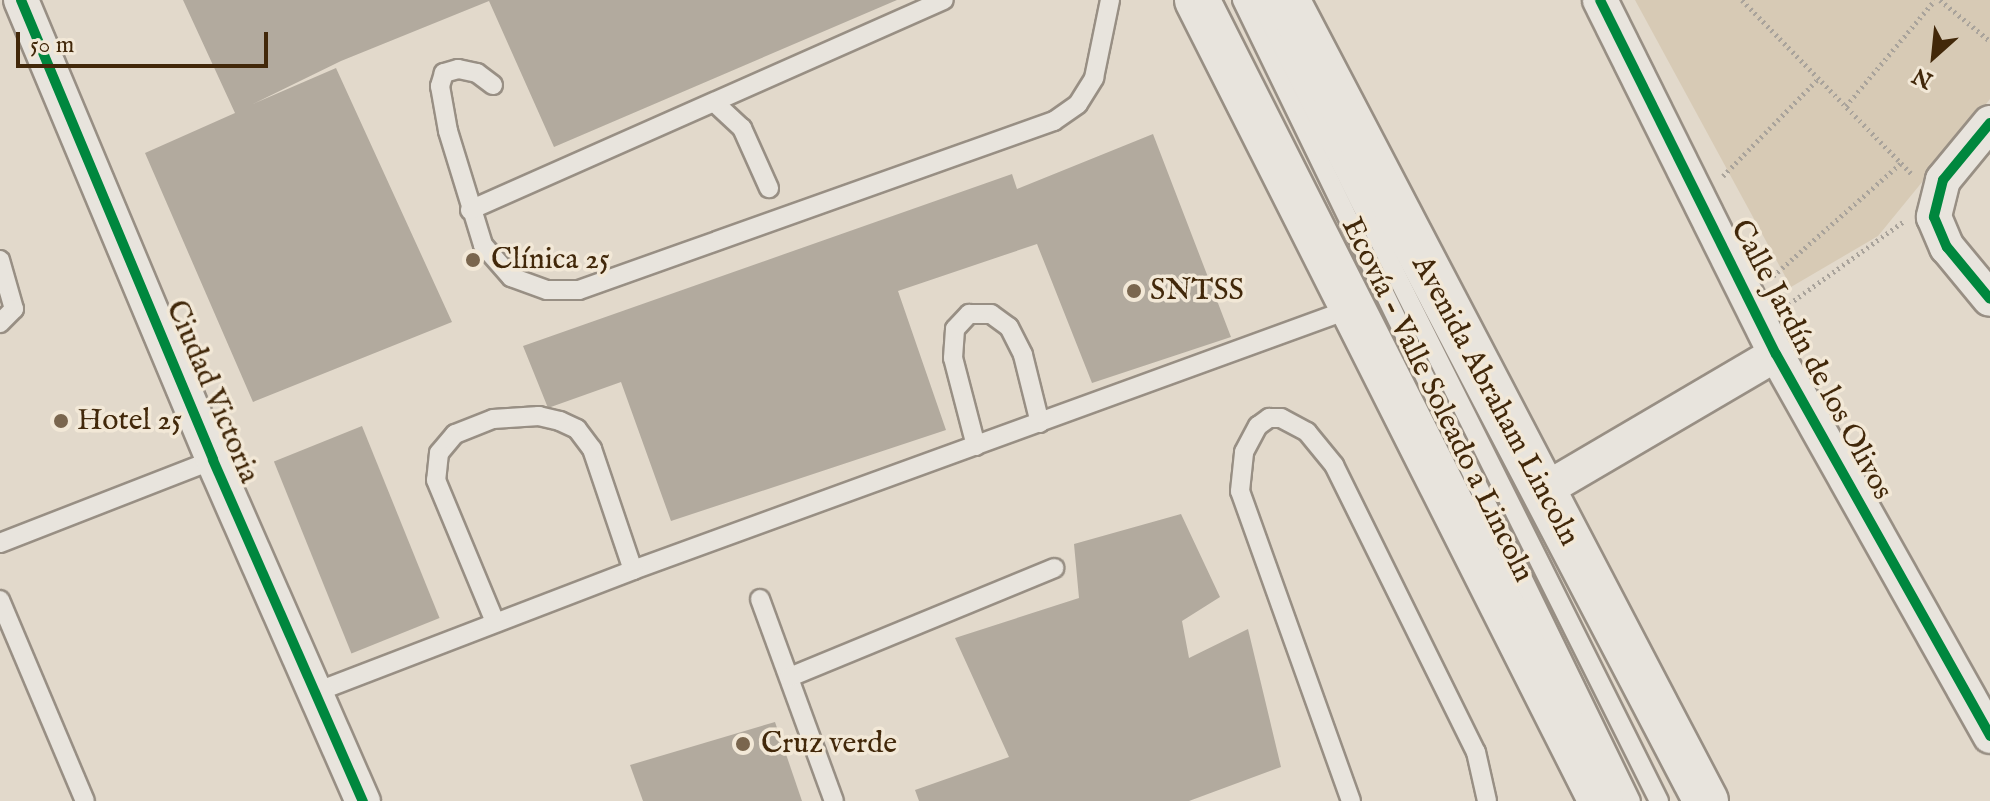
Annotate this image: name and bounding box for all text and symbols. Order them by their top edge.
scale bar [20,16,272,66]
north arrow [1894,16,1974,96]
text: 50 m [30,30,74,61]
text: N [1908,61,1938,94]
street label: Ecovía - Valle Soleado a Lincoln [1333,212,1541,588]
street label: Calle Jardín de los Olivos [1722,214,1900,506]
place label: Clínica 25 [491,242,610,278]
marker: Clínica 25 [462,249,484,271]
street label: Avenida Abraham Lincoln [1403,250,1587,552]
place label: SNTSS [1150,273,1244,309]
marker: SNTSS [1125,282,1143,300]
street label: Ciudad Victoria [157,295,267,489]
place label: Hotel 25 [77,403,182,439]
marker: Hotel 25 [52,412,70,430]
place label: Cruz verde [761,726,897,762]
marker: Cruz verde [732,733,754,755]

